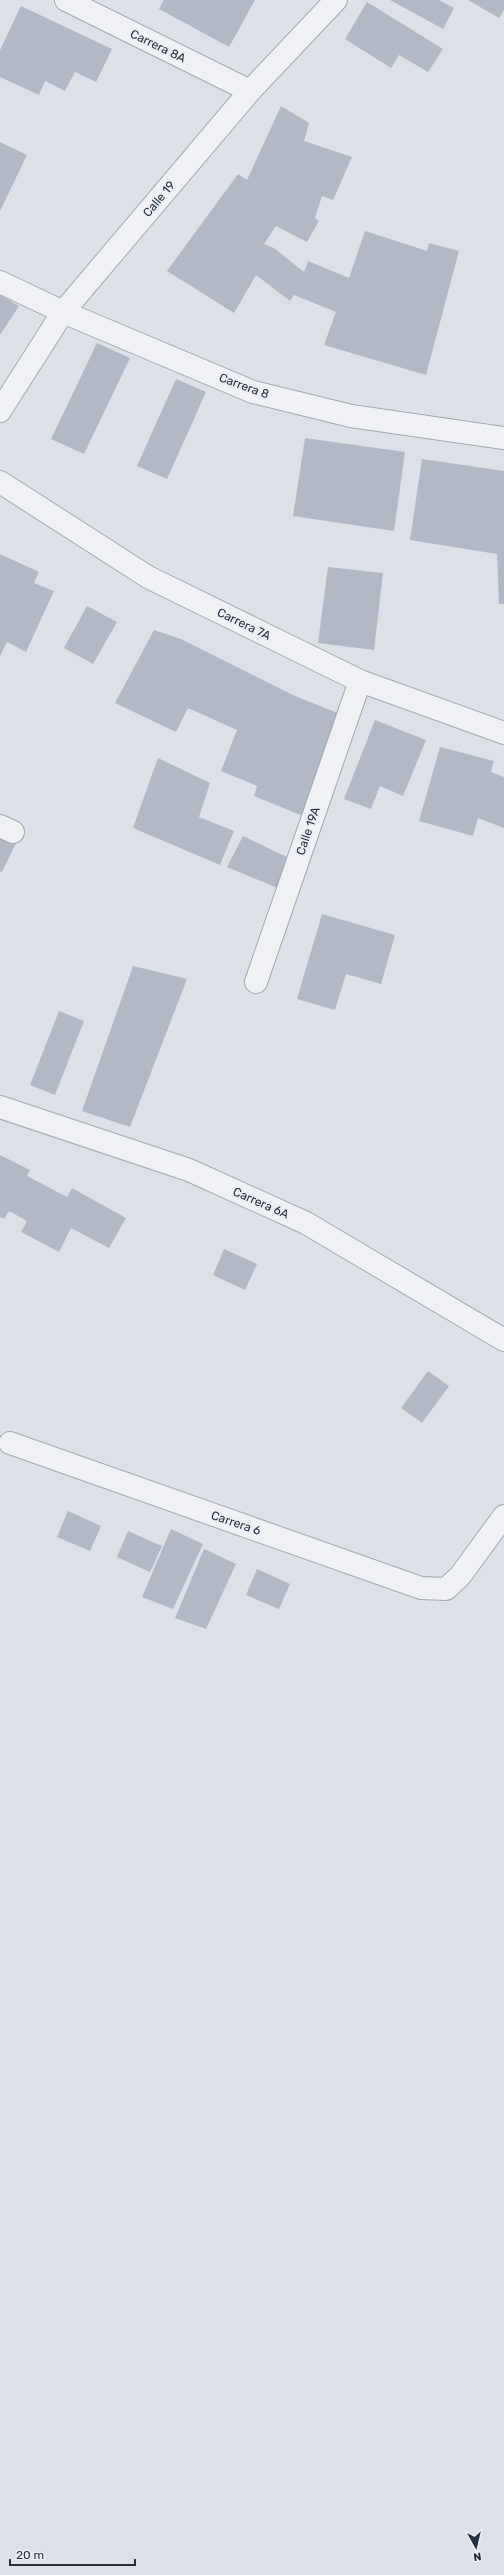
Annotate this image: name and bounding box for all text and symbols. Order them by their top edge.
street label: Carrera 8A [128,27,188,65]
street label: Calle 19 [140,178,178,220]
street label: Carrera 8 [217,371,271,401]
street label: Carrera 7A [215,605,273,643]
street label: Calle 19A [293,805,323,857]
street label: Carrera 6A [231,1184,291,1222]
street label: Carrera 6 [209,1508,263,1538]
north arrow [456,2527,496,2567]
scale bar [10,2541,135,2567]
text: 20 m [16,2548,44,2562]
text: N [472,2549,482,2563]

